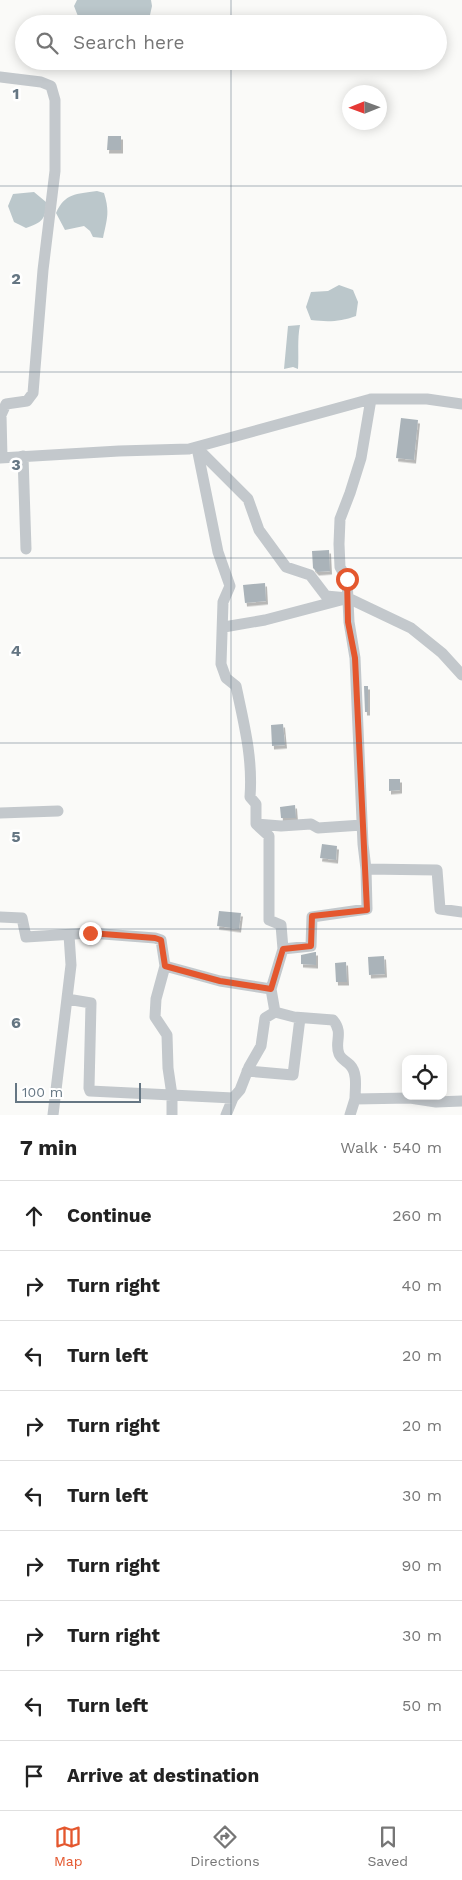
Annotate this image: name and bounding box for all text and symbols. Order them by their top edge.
search box [15,15,447,70]
icon: search [33,29,61,57]
text: Search here [73,31,184,54]
text: 1 [13,84,19,103]
north arrow [342,85,387,130]
text: 2 [11,269,21,288]
text: 3 [11,455,21,474]
route start [336,568,359,591]
text: 4 [11,641,21,660]
text: 5 [11,827,21,846]
route end [79,922,102,945]
text: 6 [11,1013,21,1032]
map controls [402,1055,447,1100]
button: locate [402,1055,447,1100]
scale bar [15,1080,141,1103]
text: 100 m [22,1084,63,1100]
text: 7 min [20,1135,77,1160]
text: Walk · 540 m [340,1138,442,1157]
icon: ahead [20,1202,48,1230]
text: Continue [67,1204,151,1227]
text: 260 m [392,1206,442,1225]
icon: right [20,1272,48,1300]
text: Turn right [67,1274,160,1297]
text: 40 m [402,1276,442,1295]
icon: left [20,1342,48,1370]
text: Turn left [67,1344,148,1367]
text: 20 m [402,1346,442,1365]
icon: right [20,1412,48,1440]
text: Turn right [67,1414,160,1437]
text: 20 m [402,1416,442,1435]
icon: left [20,1482,48,1510]
text: Turn left [67,1484,148,1507]
text: 30 m [402,1486,442,1505]
icon: right [20,1552,48,1580]
text: Turn right [67,1554,160,1577]
text: 90 m [401,1556,442,1575]
icon: right [20,1622,48,1650]
text: Turn right [67,1624,160,1647]
text: 30 m [402,1626,442,1645]
icon: left [20,1692,48,1720]
text: Turn left [67,1694,148,1717]
text: 50 m [402,1696,442,1715]
icon: arrive [20,1762,48,1790]
text: Arrive at destination [67,1764,259,1787]
tab: Map [54,1823,83,1869]
tab: Directions [190,1823,260,1869]
tab: Saved [367,1823,408,1869]

